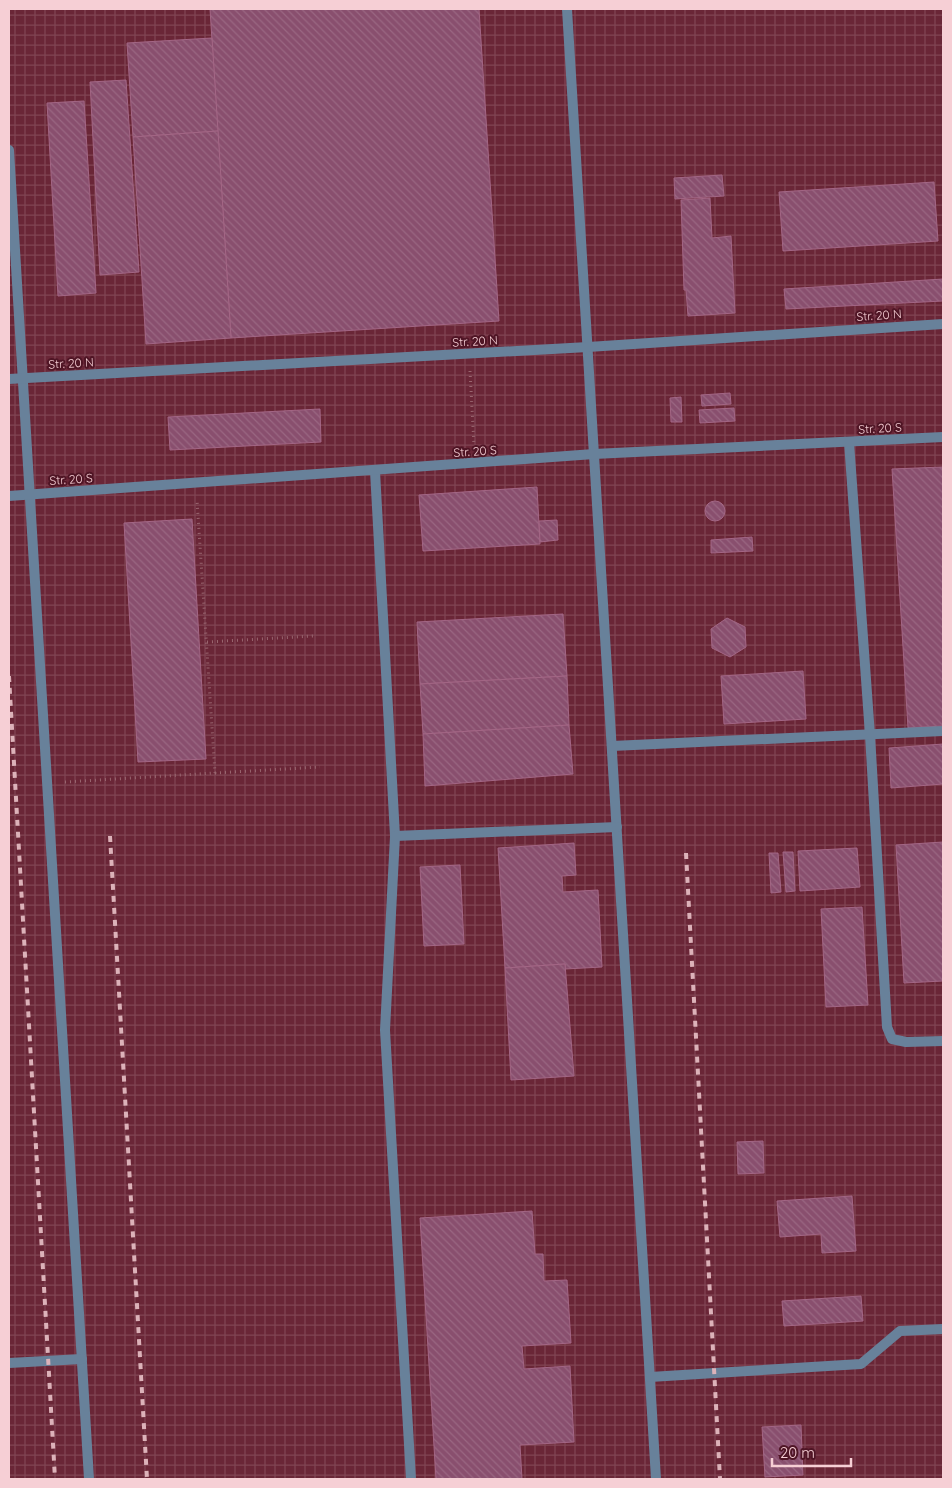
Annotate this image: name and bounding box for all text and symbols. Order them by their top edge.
street label: Str. 20 N [856,306,902,324]
street label: Str. 20 N [452,332,498,350]
street label: Str. 20 N [48,354,94,372]
street label: Str. 20 S [858,419,902,437]
street label: Str. 20 S [453,442,497,460]
street label: Str. 20 S [49,470,93,488]
scale bar [772,1436,851,1468]
text: 20 m [780,1443,815,1462]

